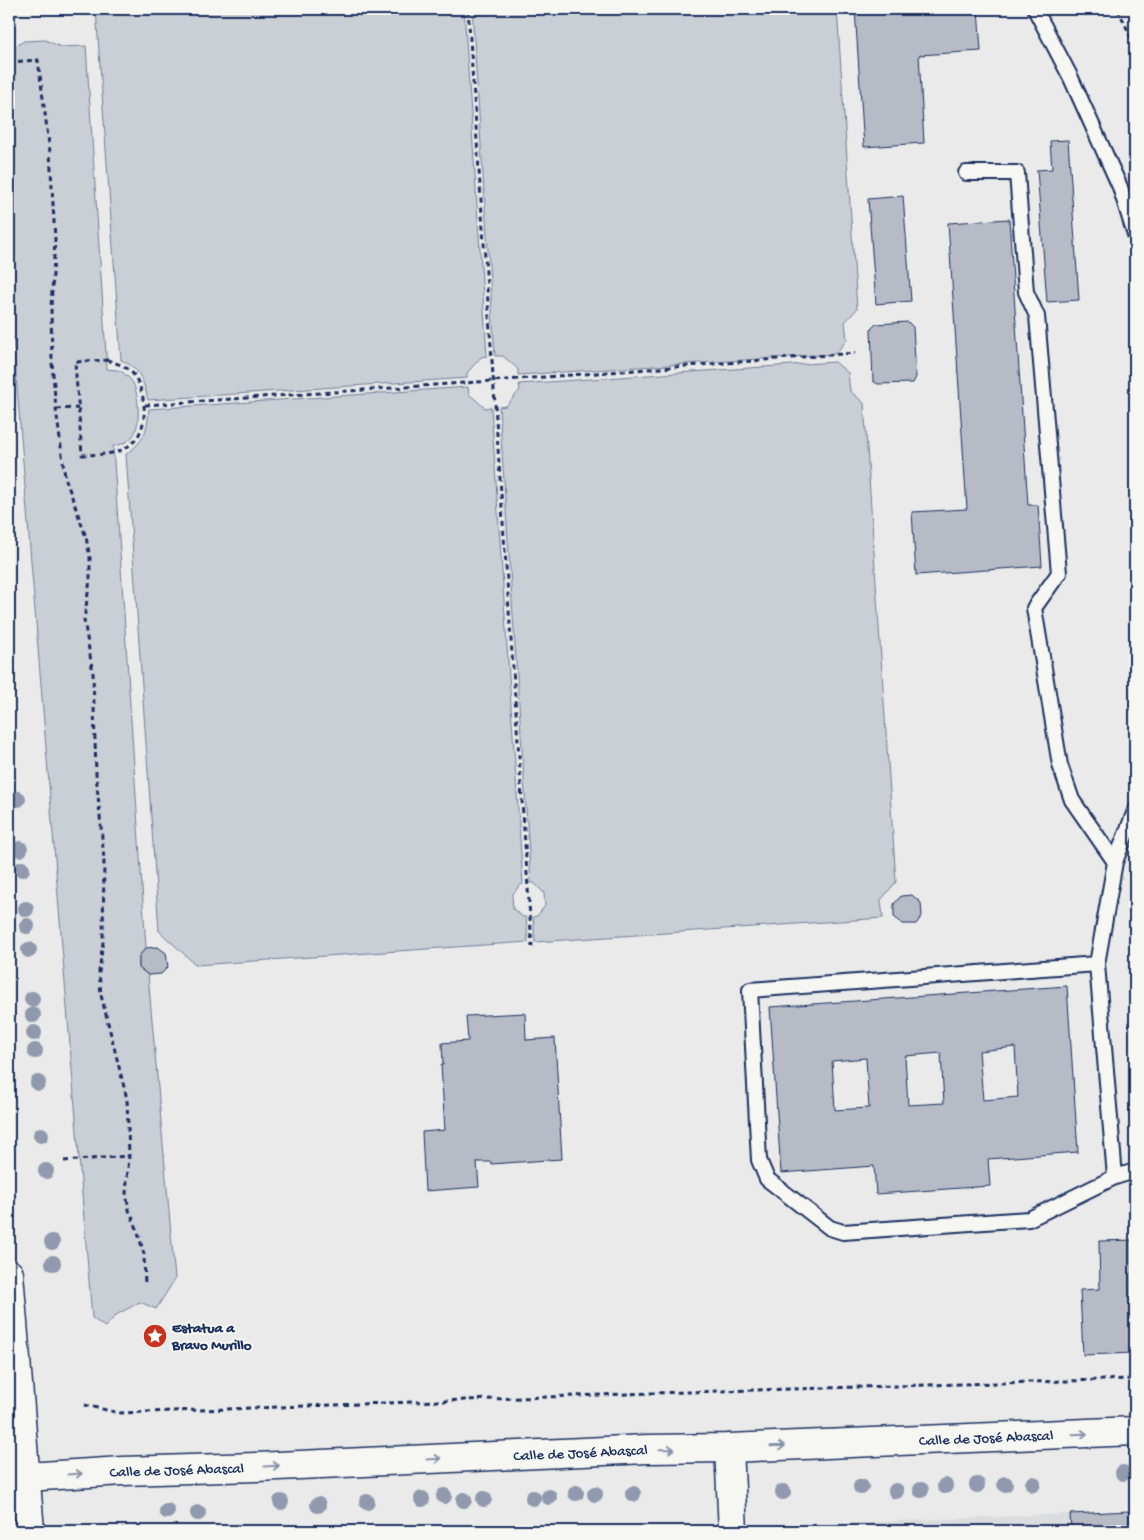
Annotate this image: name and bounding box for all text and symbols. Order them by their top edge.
place label: Estatua a Bravo Murillo [171,1320,252,1355]
place icon: Estatua a Bravo Murillo [142,1323,168,1349]
street label: Calle de José Abascal [919,1427,1054,1451]
one-way arrow [1072,1429,1088,1438]
one-way arrow [770,1441,786,1451]
street label: Calle de José Abascal [513,1442,648,1466]
one-way arrow [658,1444,674,1454]
one-way arrow [426,1454,442,1464]
street label: Calle de José Abascal [109,1460,244,1483]
one-way arrow [264,1461,280,1471]
one-way arrow [66,1469,82,1478]

